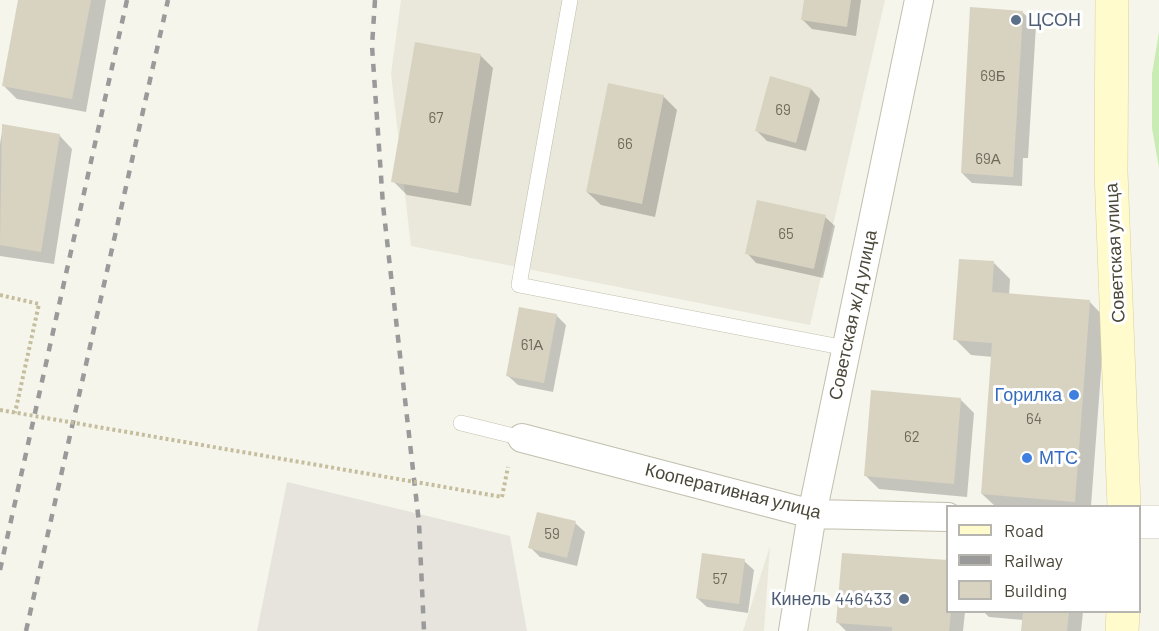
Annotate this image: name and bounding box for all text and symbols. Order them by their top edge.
place label: ЦСОН [1028,9,1081,31]
marker: ЦСОН [1009,13,1023,27]
house number: 69Б [980,67,1006,85]
house number: 69 [775,101,791,119]
house number: 67 [429,109,443,127]
house number: 66 [617,135,633,153]
house number: 69А [975,150,1001,168]
street label: Советская улица [1101,183,1129,323]
house number: 65 [778,225,794,243]
street label: Советская ж/д улица [824,228,882,402]
house number: 61А [521,336,543,354]
place label: Горилка [995,384,1062,406]
marker: Горилка [1067,388,1081,402]
house number: 64 [1026,410,1042,428]
house number: 62 [904,428,920,446]
place label: МТС [1039,447,1078,469]
marker: МТС [1020,451,1034,465]
street label: Кооперативная улица [643,459,823,523]
legend [946,505,1141,613]
text: Road [1004,519,1044,541]
house number: 59 [544,525,560,543]
text: Railway [1004,549,1063,571]
house number: 57 [713,570,727,588]
text: Building [1004,579,1067,601]
place label: Кинель 446433 [771,588,892,610]
marker: Кинель 446433 [897,592,911,606]

